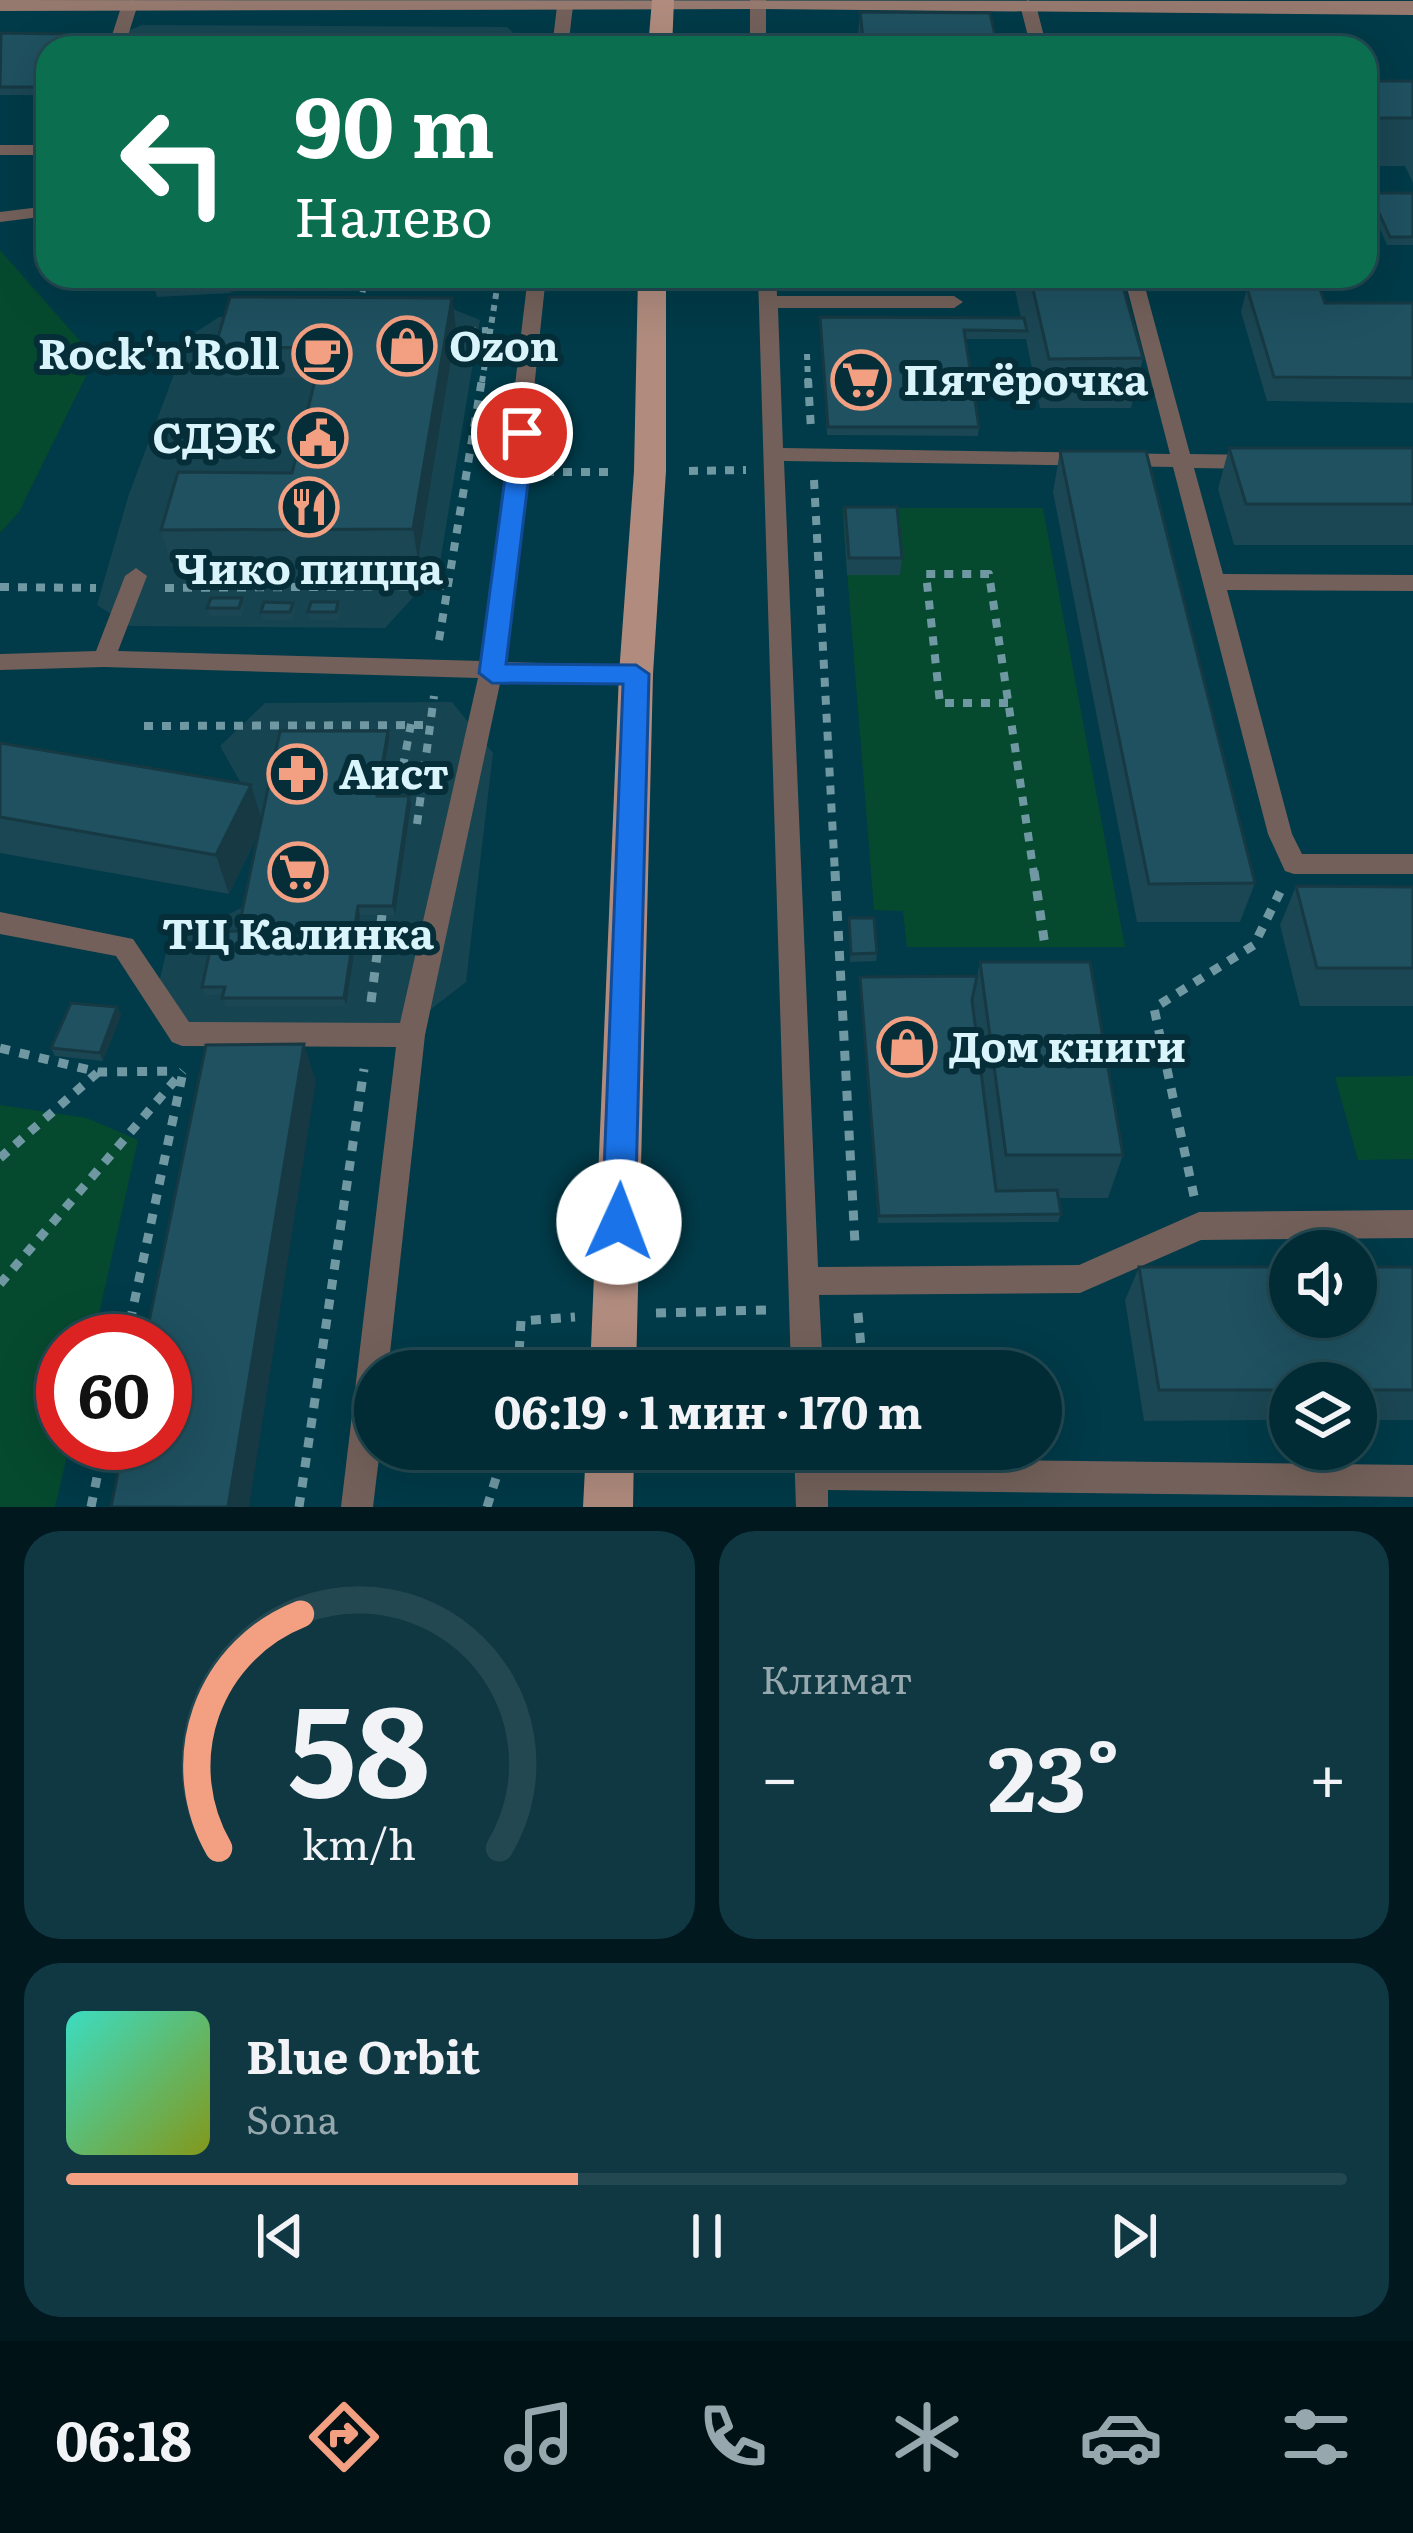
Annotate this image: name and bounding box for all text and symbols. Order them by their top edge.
text: 90 m [294,59,495,184]
icon: left [96,84,252,240]
text: Налево [294,173,493,254]
place label: Ozon [449,312,559,374]
shop icon: Ozon [376,315,438,377]
place label: Rock'n'Roll [38,320,280,382]
cafe icon: Rock'n'Roll [291,323,353,385]
place label: Пятёрочка [903,346,1149,408]
supermarket icon: Пятёрочка [830,349,892,411]
pin [471,382,573,484]
icon: arrive [489,400,555,466]
place label: СДЭК [152,404,276,466]
public building icon: СДЭК [287,407,349,469]
restaurant icon: Чико пицца [278,476,340,538]
place label: Чико пицца [175,535,444,597]
place label: Аист [339,740,449,802]
pharmacy icon: Аист [266,743,328,805]
supermarket icon: ТЦ Калинка [267,841,329,903]
place label: ТЦ Калинка [162,900,435,962]
place label: Дом книги [949,1013,1186,1075]
shop icon: Дом книги [876,1016,938,1078]
position arrow [556,1159,682,1285]
map controls [1269,1230,1377,1470]
button: sound [1269,1230,1377,1338]
speed limit sign: 60 [36,1314,192,1470]
button: layers [1269,1362,1377,1470]
text: 06:19 · 1 мин · 170 m [494,1376,922,1443]
text: Климат [761,1648,913,1706]
text: 58 [289,1650,430,1835]
text: 23° [988,1706,1120,1840]
text: − [761,1724,799,1822]
text: + [1309,1724,1347,1822]
text: km/h [302,1810,416,1873]
text: Blue Orbit [246,2021,480,2088]
text: Sona [246,2088,339,2146]
icon: previous [247,2203,313,2269]
icon: pause [674,2203,740,2269]
icon: next [1101,2203,1167,2269]
icon: directions [302,2395,386,2479]
icon: music [497,2395,581,2479]
icon: phone [691,2395,775,2479]
icon: climate [885,2395,969,2479]
icon: car [1079,2395,1163,2479]
icon: filters [1274,2395,1358,2479]
text: 06:18 [55,2397,192,2478]

